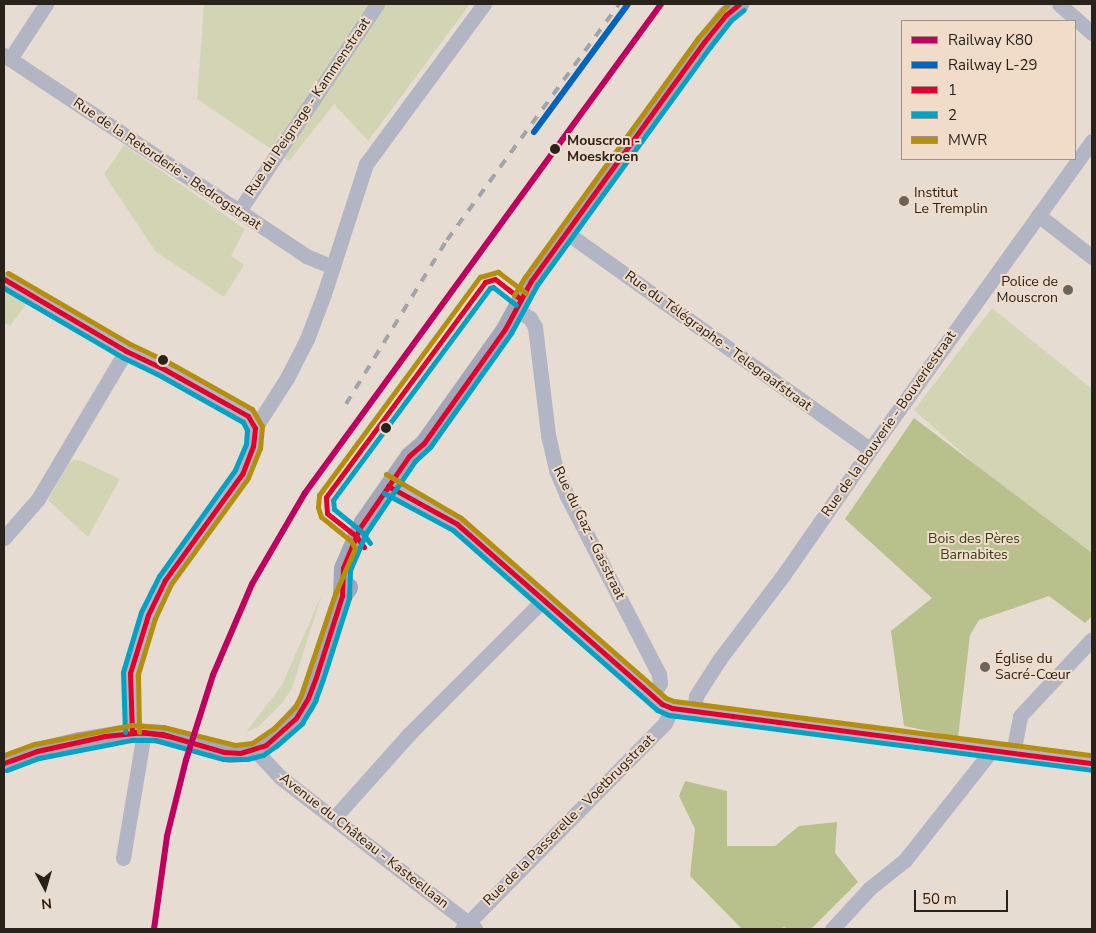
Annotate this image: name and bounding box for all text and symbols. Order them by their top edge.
street label: Rue du Peignage - Kammenstraat [242,15,374,199]
legend [901,20,1076,160]
text: Railway K80 [948,30,1033,50]
text: Railway L-29 [948,55,1038,75]
text: 1 [948,80,957,100]
street label: Rue de la Retorderie - Bedrogstraat [70,95,264,233]
text: 2 [948,105,957,125]
text: MWR [948,130,987,150]
place label: Mouscron - Moeskroen [567,133,640,166]
marker: Mouscron - Moeskroen [547,141,563,157]
place label: Institut Le Tremplin [914,185,988,218]
marker: Institut Le Tremplin [898,195,910,207]
street label: Rue du Télégraphe - Telegraafstraat [621,268,815,414]
place label: Police de Mouscron [997,274,1058,306]
marker: Police de Mouscron [1062,284,1074,296]
street label: Rue de la Bouverie - Bouveriestraat [818,328,960,520]
unlabelled marker [158,355,168,365]
unlabelled marker [381,423,391,433]
street label: Rue du Gaz - Gasstraat [550,464,628,602]
park label: Bois des Pères Barnabites [928,531,1020,564]
place label: Église du Sacré-Cœur [995,651,1071,684]
marker: Église du Sacré-Cœur [979,661,991,673]
street label: Rue de la Passerelle - Voetbrugstraat [480,731,658,909]
street label: Avenue du Château - Kasteellaan [276,770,452,912]
north arrow [20,863,70,913]
scale bar [916,880,1010,912]
text: 50 m [922,889,957,909]
text: N [40,893,53,913]

